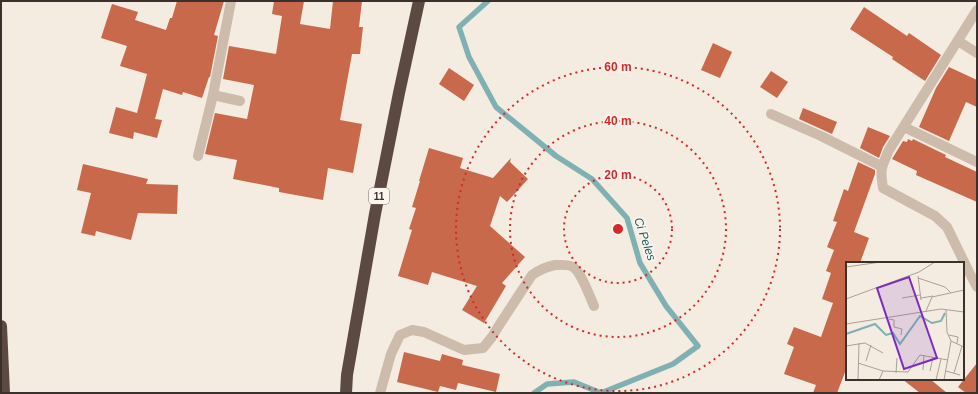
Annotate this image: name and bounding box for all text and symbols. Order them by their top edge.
text: 60 m [604,60,632,74]
text: 40 m [604,114,632,128]
text: 20 m [604,168,632,182]
road number: 11 [369,188,389,204]
water label: Ci Peles [631,216,659,262]
centre of rings [611,222,625,236]
inset map [846,262,964,380]

